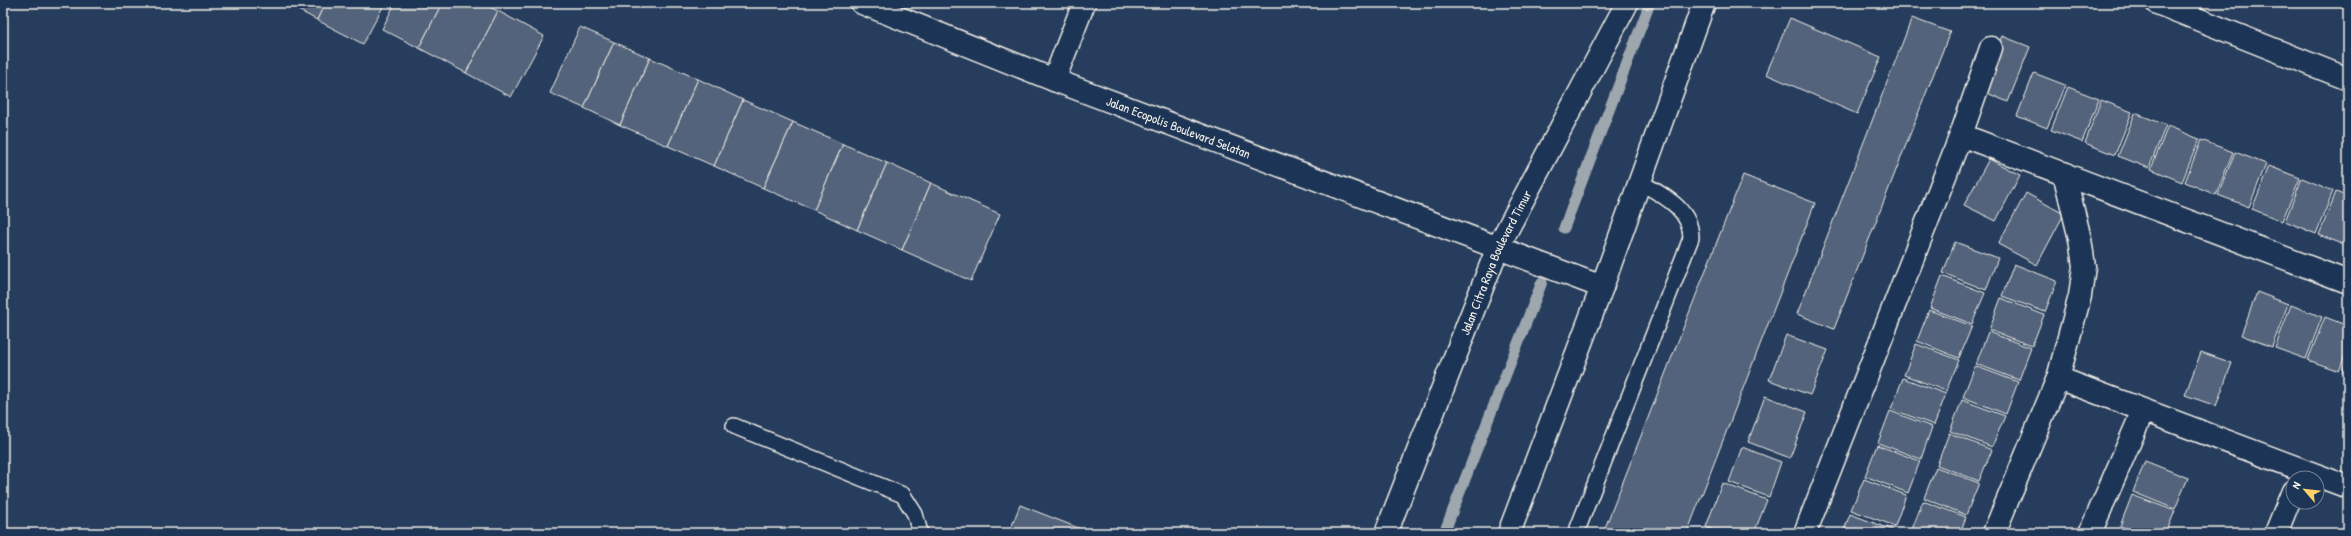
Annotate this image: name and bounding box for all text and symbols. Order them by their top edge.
street label: Jalan Ecopolis Boulevard Selatan [1104,92,1253,163]
street label: Jalan Citra Raya Boulevard Timur [1455,187,1536,337]
north arrow [2285,470,2325,510]
text: N [2289,479,2304,491]

